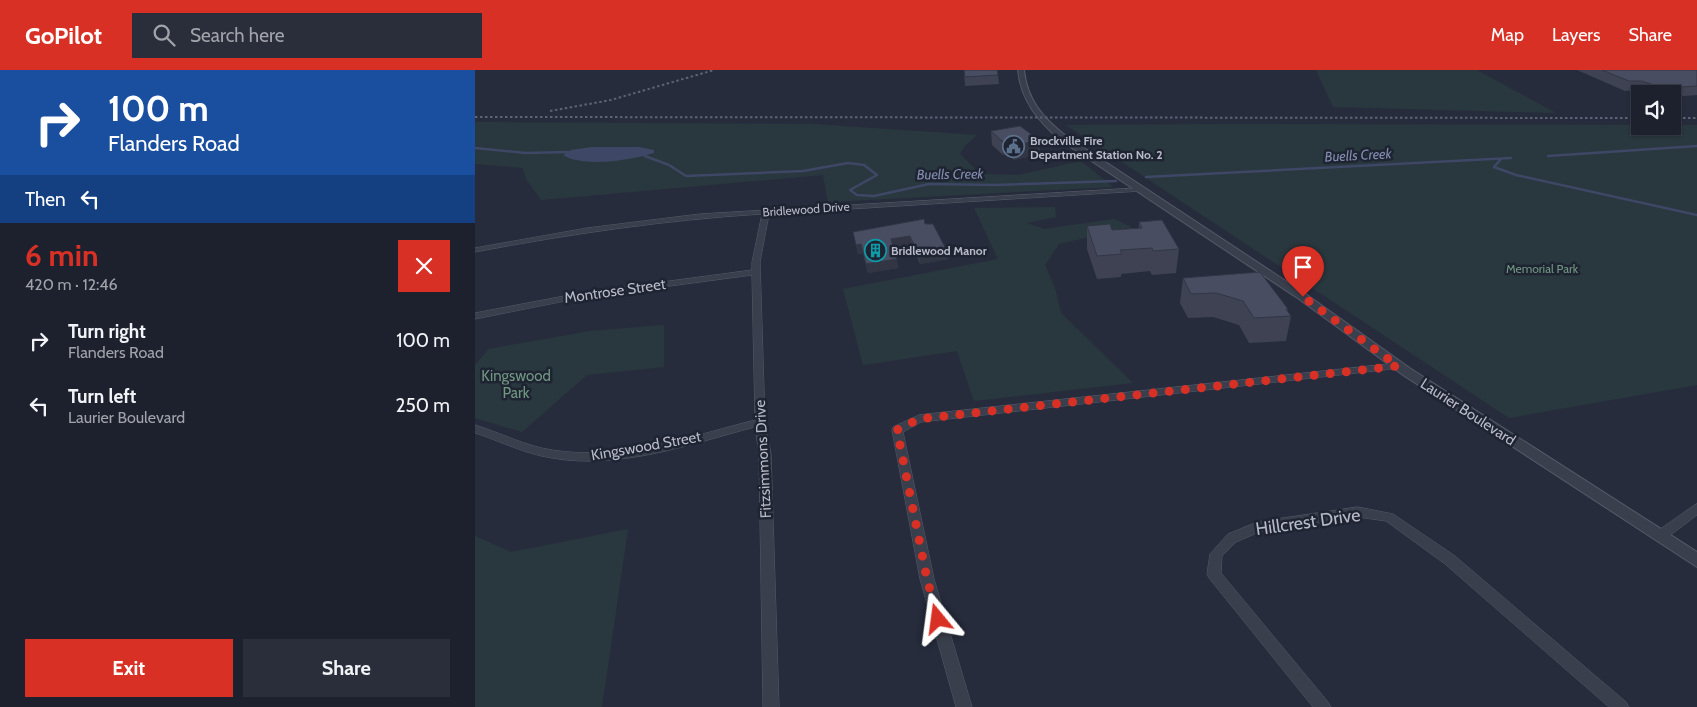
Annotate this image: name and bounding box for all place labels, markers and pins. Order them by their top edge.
place label: Brockville Fire Department Station No. 2 [1030,133,1163,162]
public building icon: Brockville Fire Department Station No. 2 [1002,135,1026,159]
building icon: Bridlewood Manor [863,238,887,262]
place label: Bridlewood Manor [891,243,987,258]
pin [1282,246,1324,297]

